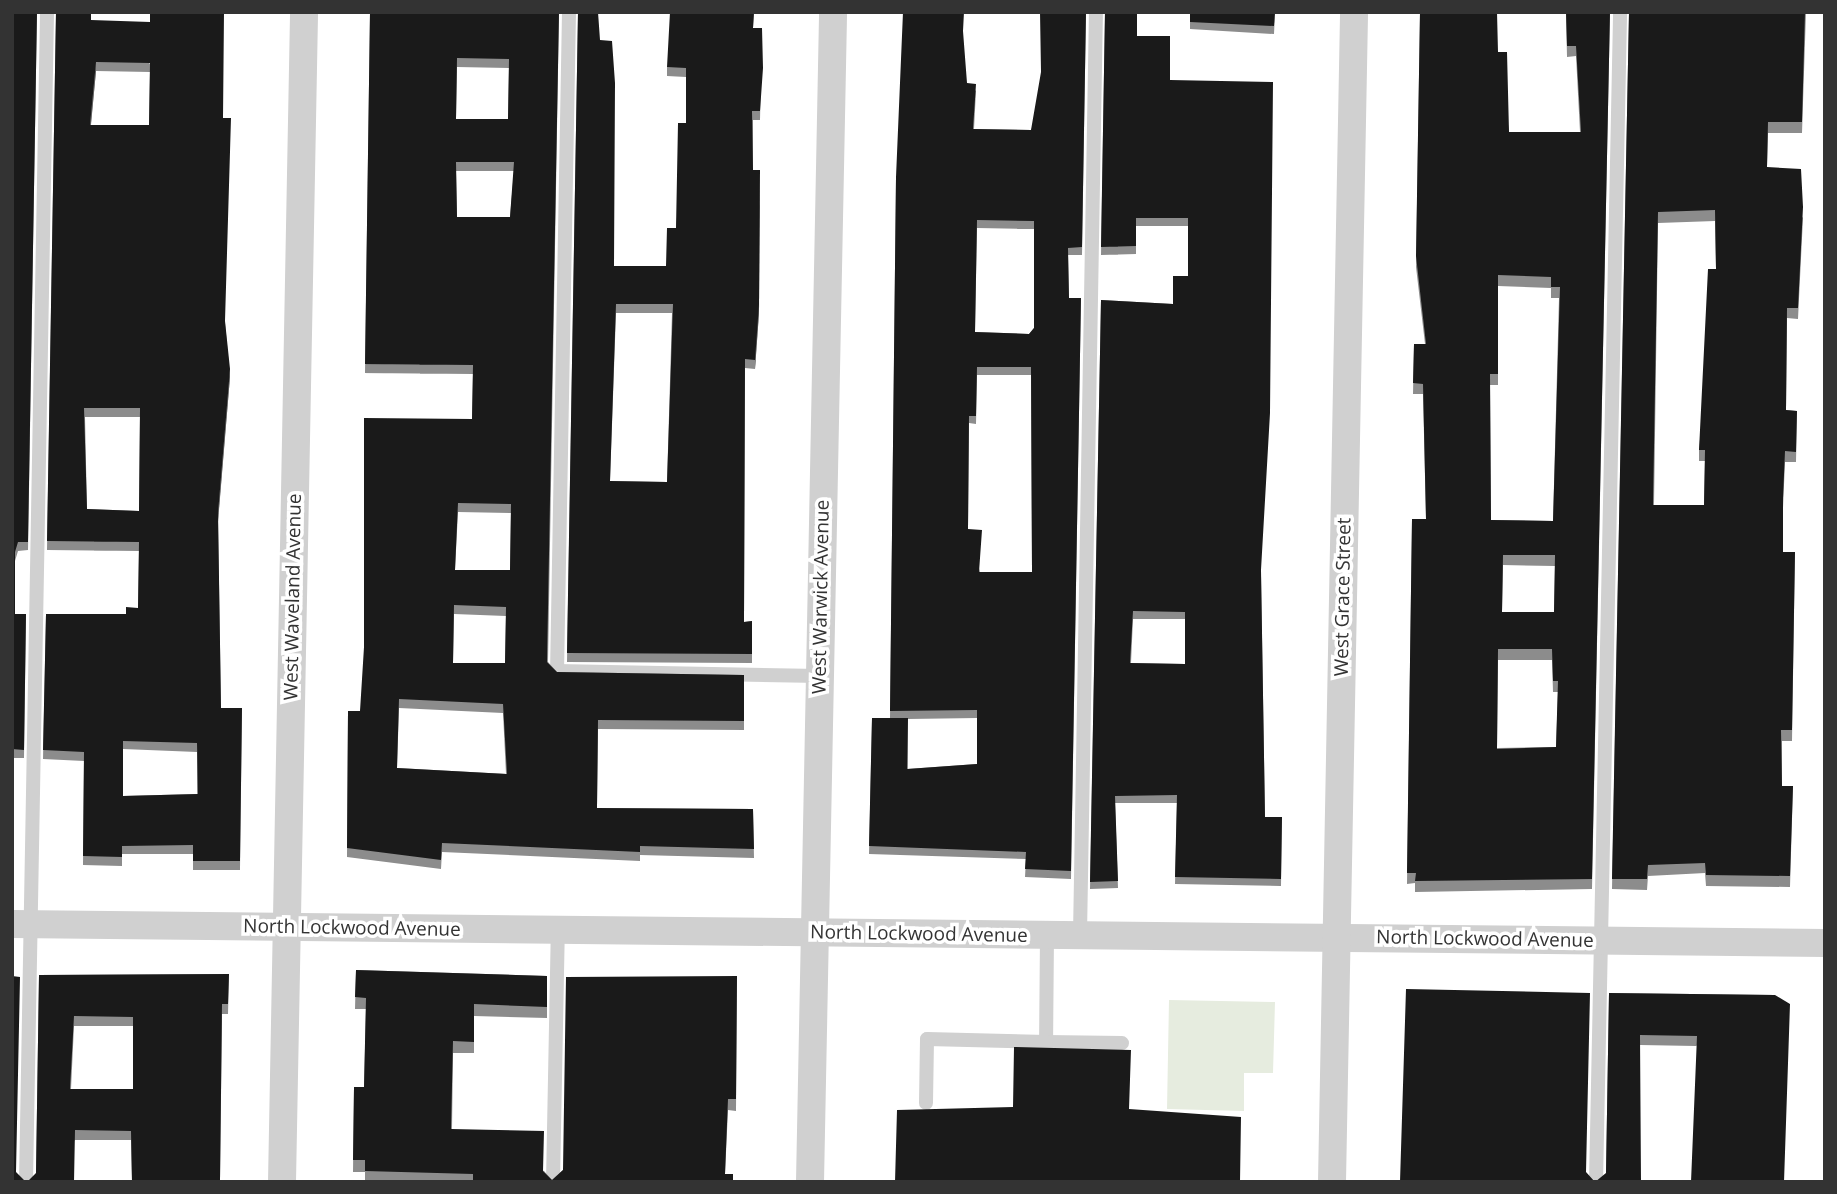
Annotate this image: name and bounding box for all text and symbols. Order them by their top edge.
street label: West Waveland Avenue [280,493,306,701]
street label: West Warwick Avenue [808,500,834,694]
street label: West Grace Street [1330,517,1356,677]
street label: North Lockwood Avenue [243,915,461,941]
street label: North Lockwood Avenue [810,921,1028,947]
street label: North Lockwood Avenue [1376,926,1594,952]

